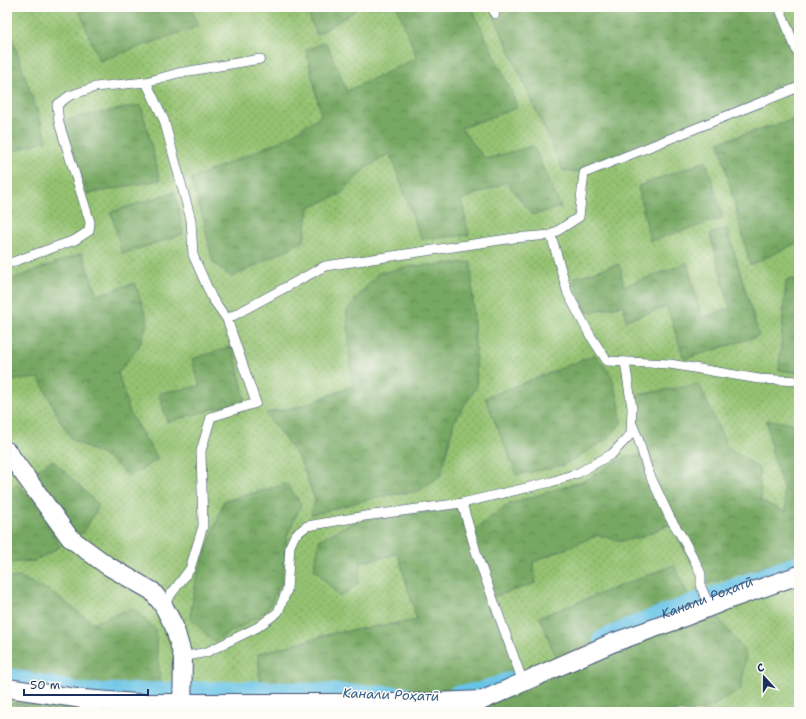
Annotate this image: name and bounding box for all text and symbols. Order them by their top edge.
water label: Канали Роҳатӣ [659,573,756,623]
north arrow [744,657,784,697]
text: С [755,660,767,676]
scale bar [24,671,148,697]
text: 50 m [30,677,60,693]
water label: Канали Роҳатӣ [342,684,440,705]

